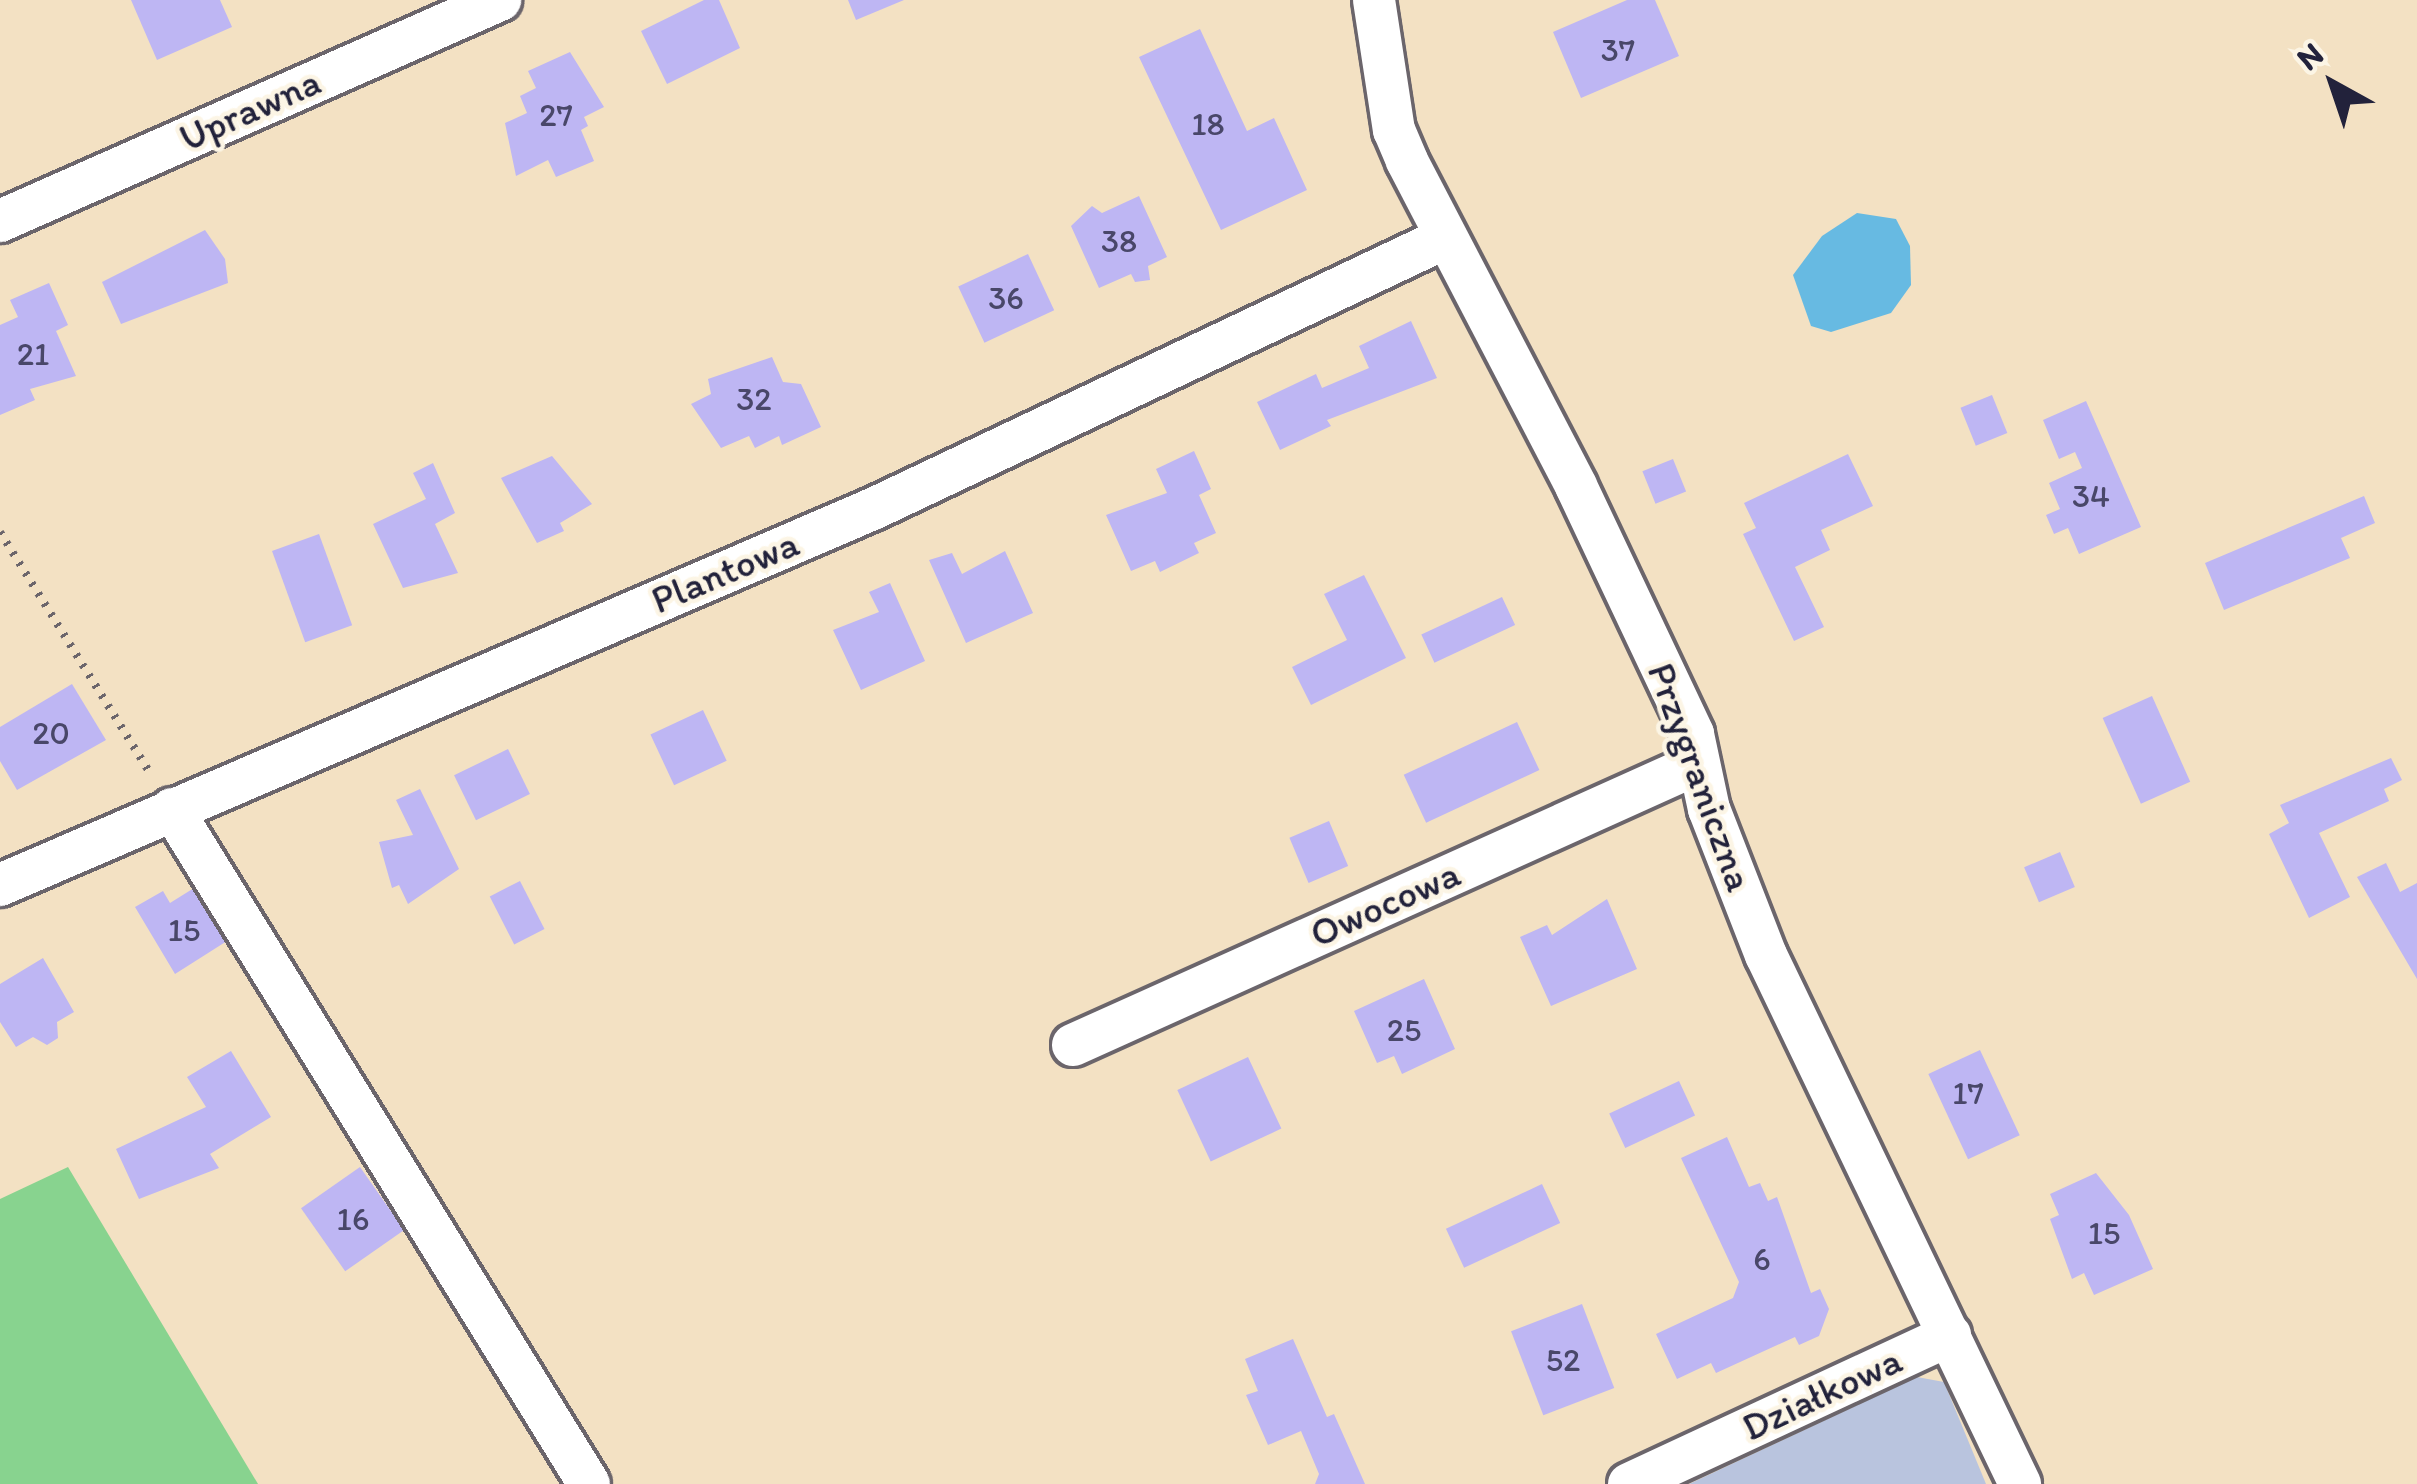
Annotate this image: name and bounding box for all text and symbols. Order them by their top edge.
north arrow [2273,24,2393,144]
house number: 37 [1601,30,1635,70]
text: N [2288,34,2331,78]
street label: Uprawna [172,58,328,162]
house number: 27 [539,95,573,135]
house number: 18 [1191,104,1225,144]
house number: 38 [1101,221,1137,261]
house number: 36 [988,278,1024,318]
house number: 21 [17,334,49,374]
house number: 32 [736,379,772,419]
house number: 34 [2072,476,2110,516]
street label: Plantowa [644,520,806,624]
street label: Przygraniczna [1637,656,1763,898]
house number: 20 [32,713,70,753]
street label: Owocowa [1303,850,1467,958]
house number: 15 [168,910,200,950]
house number: 25 [1387,1010,1421,1050]
house number: 17 [1952,1073,1984,1113]
house number: 16 [337,1199,369,1239]
house number: 15 [2088,1213,2120,1253]
house number: 6 [1753,1239,1771,1279]
street label: Działkowa [1735,1337,1909,1451]
house number: 52 [1546,1340,1580,1380]

